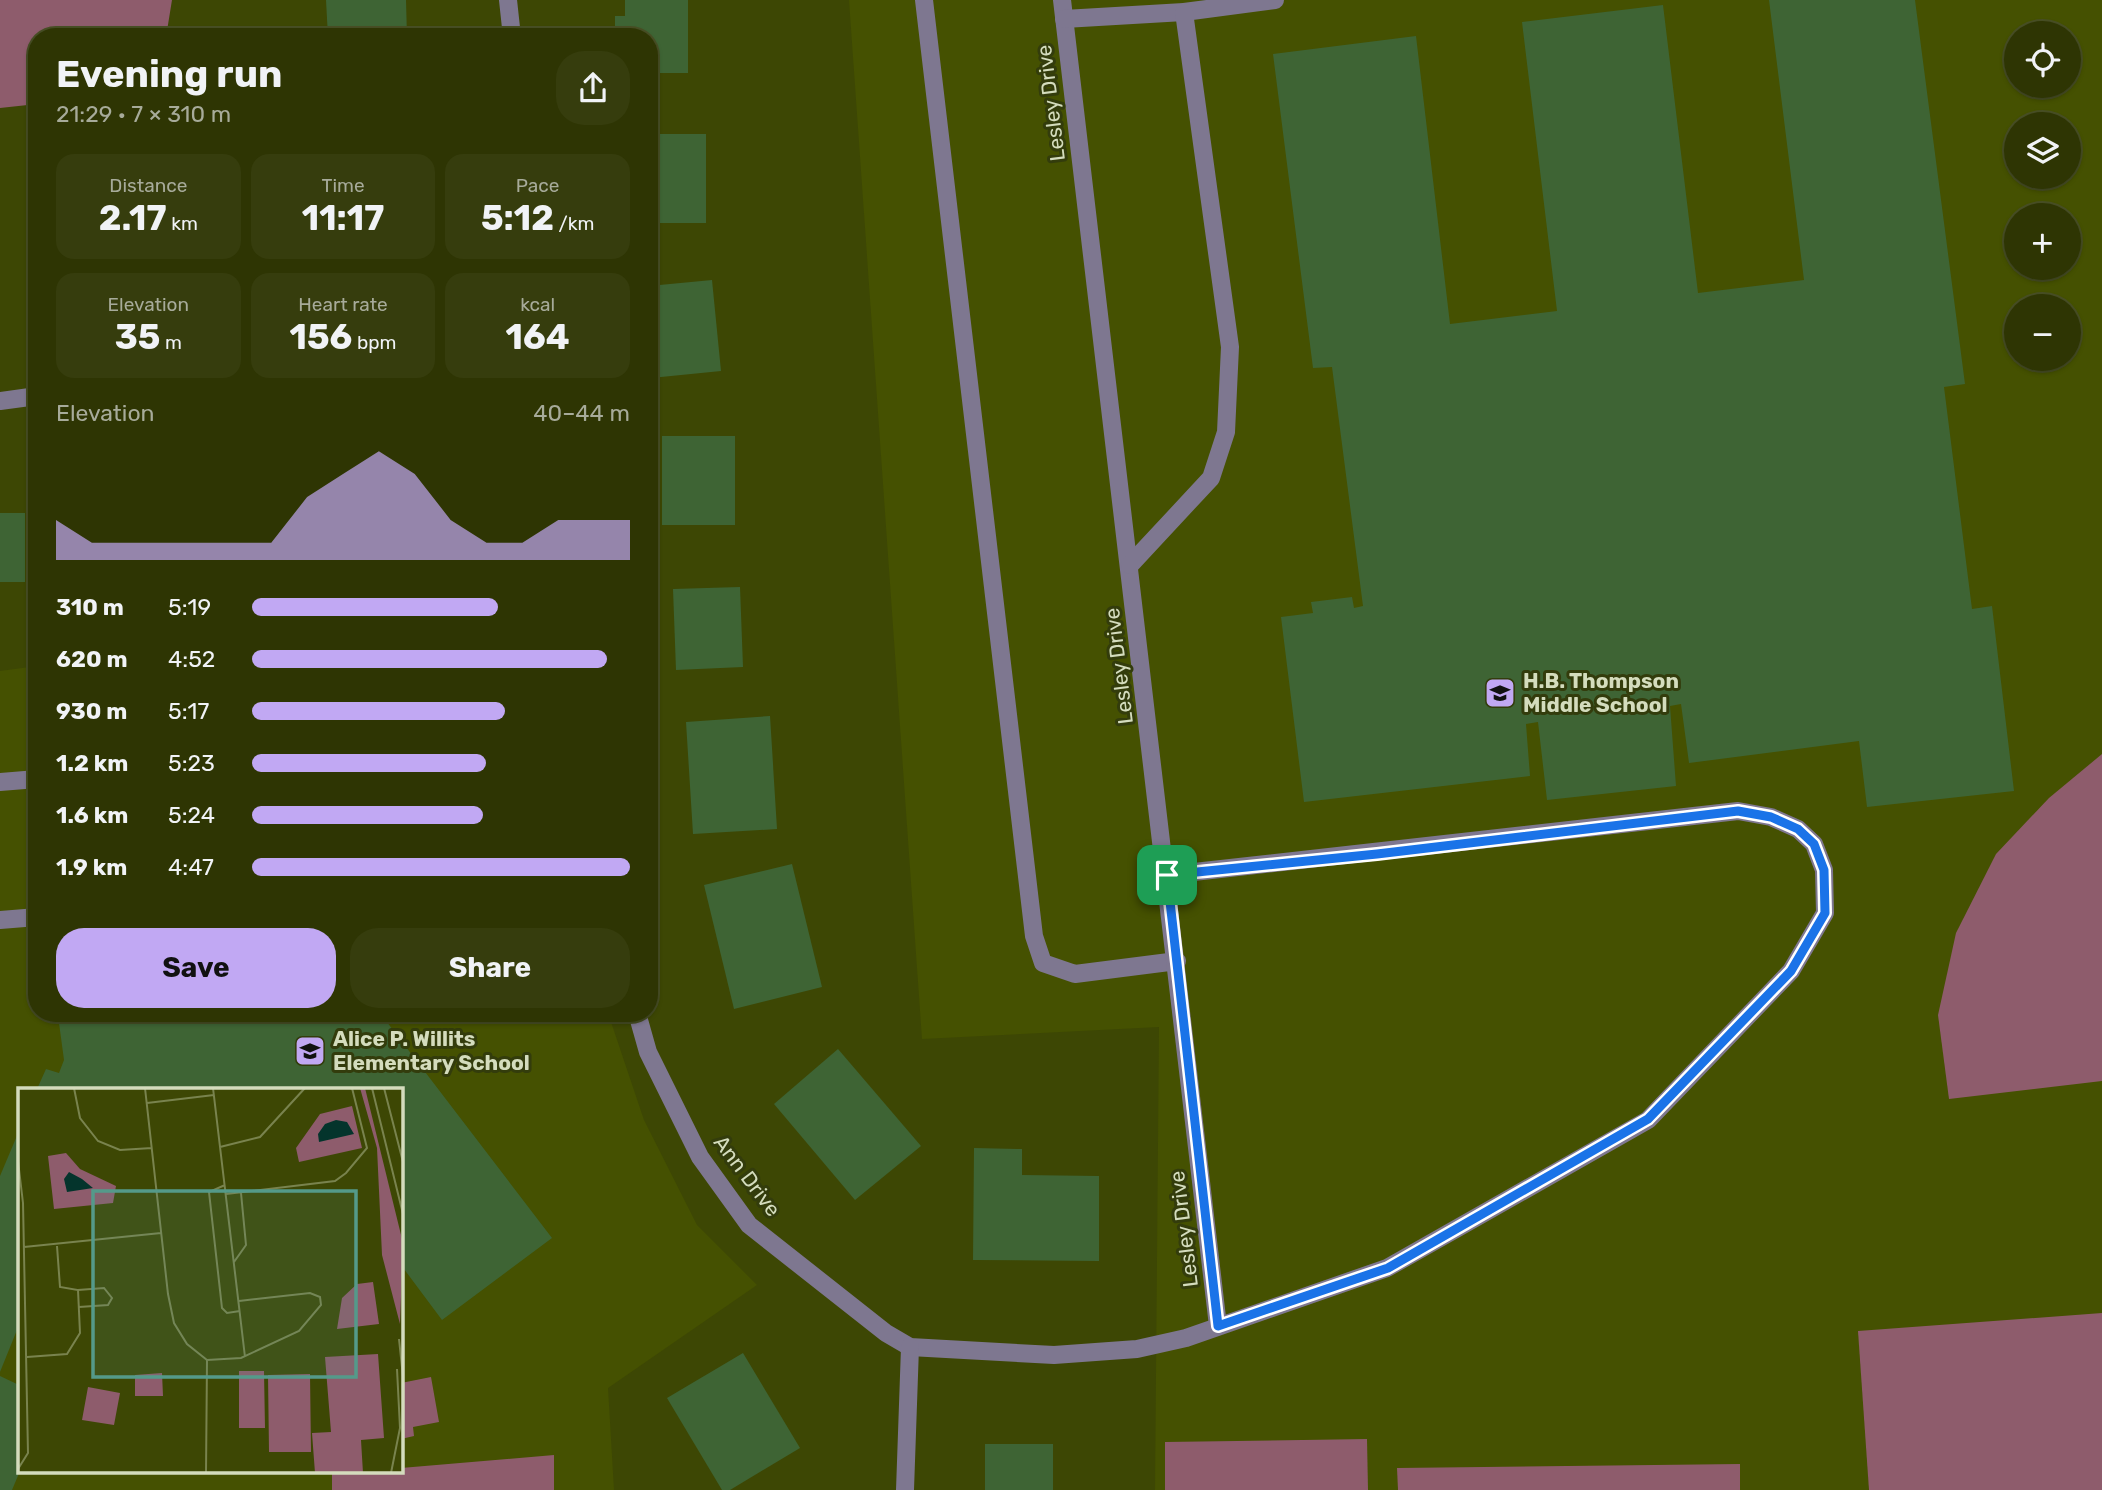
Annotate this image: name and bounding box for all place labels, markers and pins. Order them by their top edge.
place label: H.B. Thompson Middle School [1523,668,1679,717]
school or university icon: H.B. Thompson Middle School [1483,676,1517,710]
pin [1137,845,1197,905]
place label: Alice P. Willits Elementary School [333,1026,530,1075]
school or university icon: Alice P. Willits Elementary School [293,1034,327,1068]

